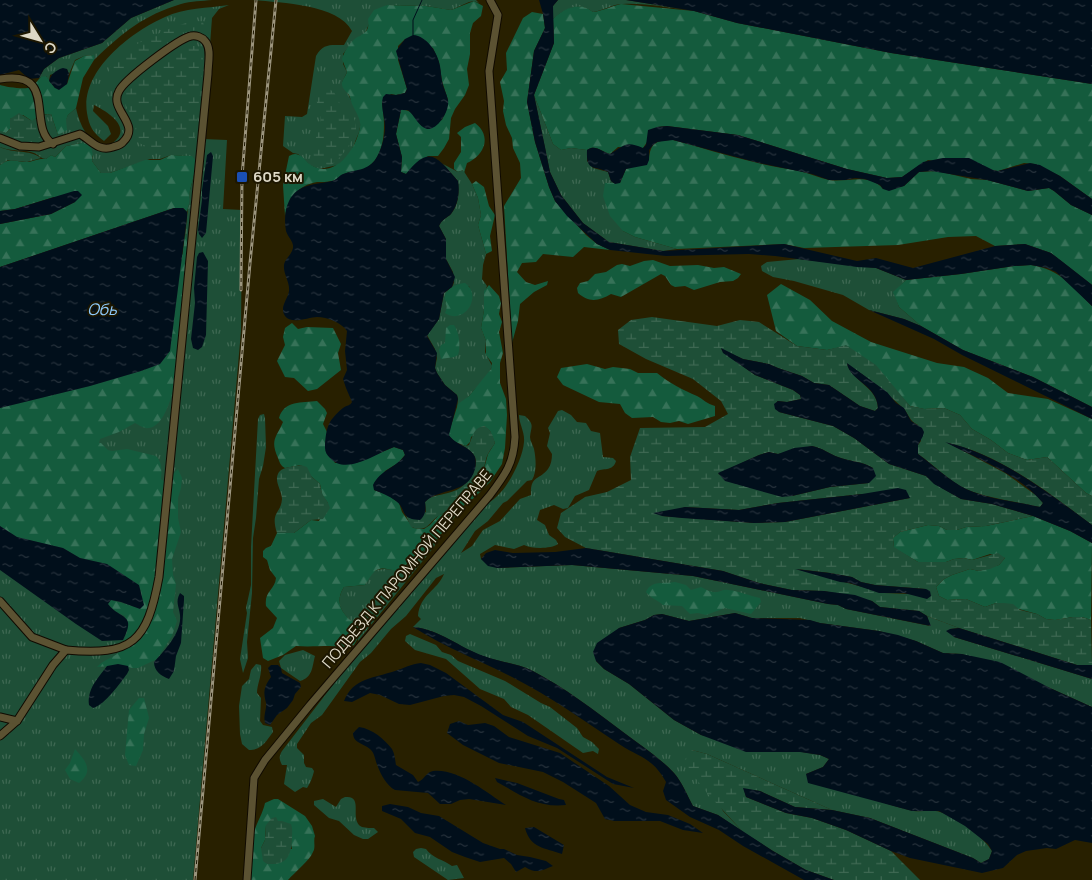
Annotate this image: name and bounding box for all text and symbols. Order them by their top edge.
north arrow [15,15,65,65]
text: С [40,38,61,58]
place label: 605 км [253,166,303,187]
marker: 605 км [235,170,249,184]
water label: Обь [87,298,117,320]
street label: ПОДЪЕЗД К ПАРОМНОЙ ПЕРЕПРАВЕ [317,465,496,673]

